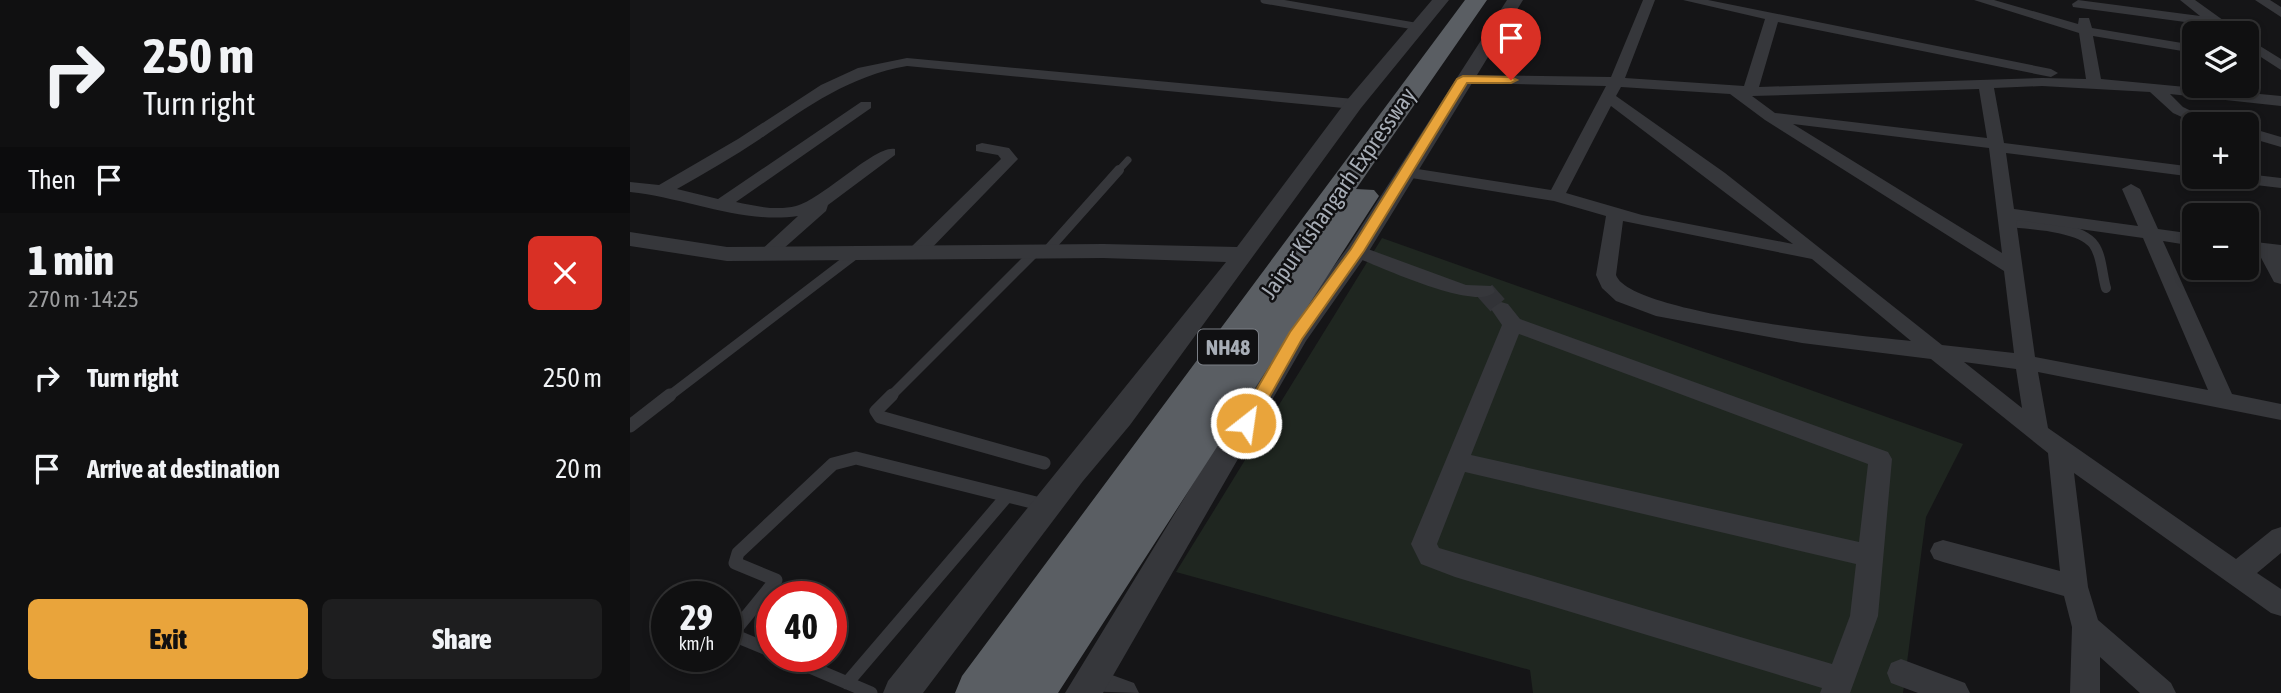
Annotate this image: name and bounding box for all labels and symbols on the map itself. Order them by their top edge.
pin [1481,8,1541,80]
street label: Jaipur Kishangarh Expressway [1255,83,1421,303]
road number: NH48 [1198,330,1258,364]
position arrow [1209,386,1283,460]
speed limit sign: 40 [756,581,847,672]

